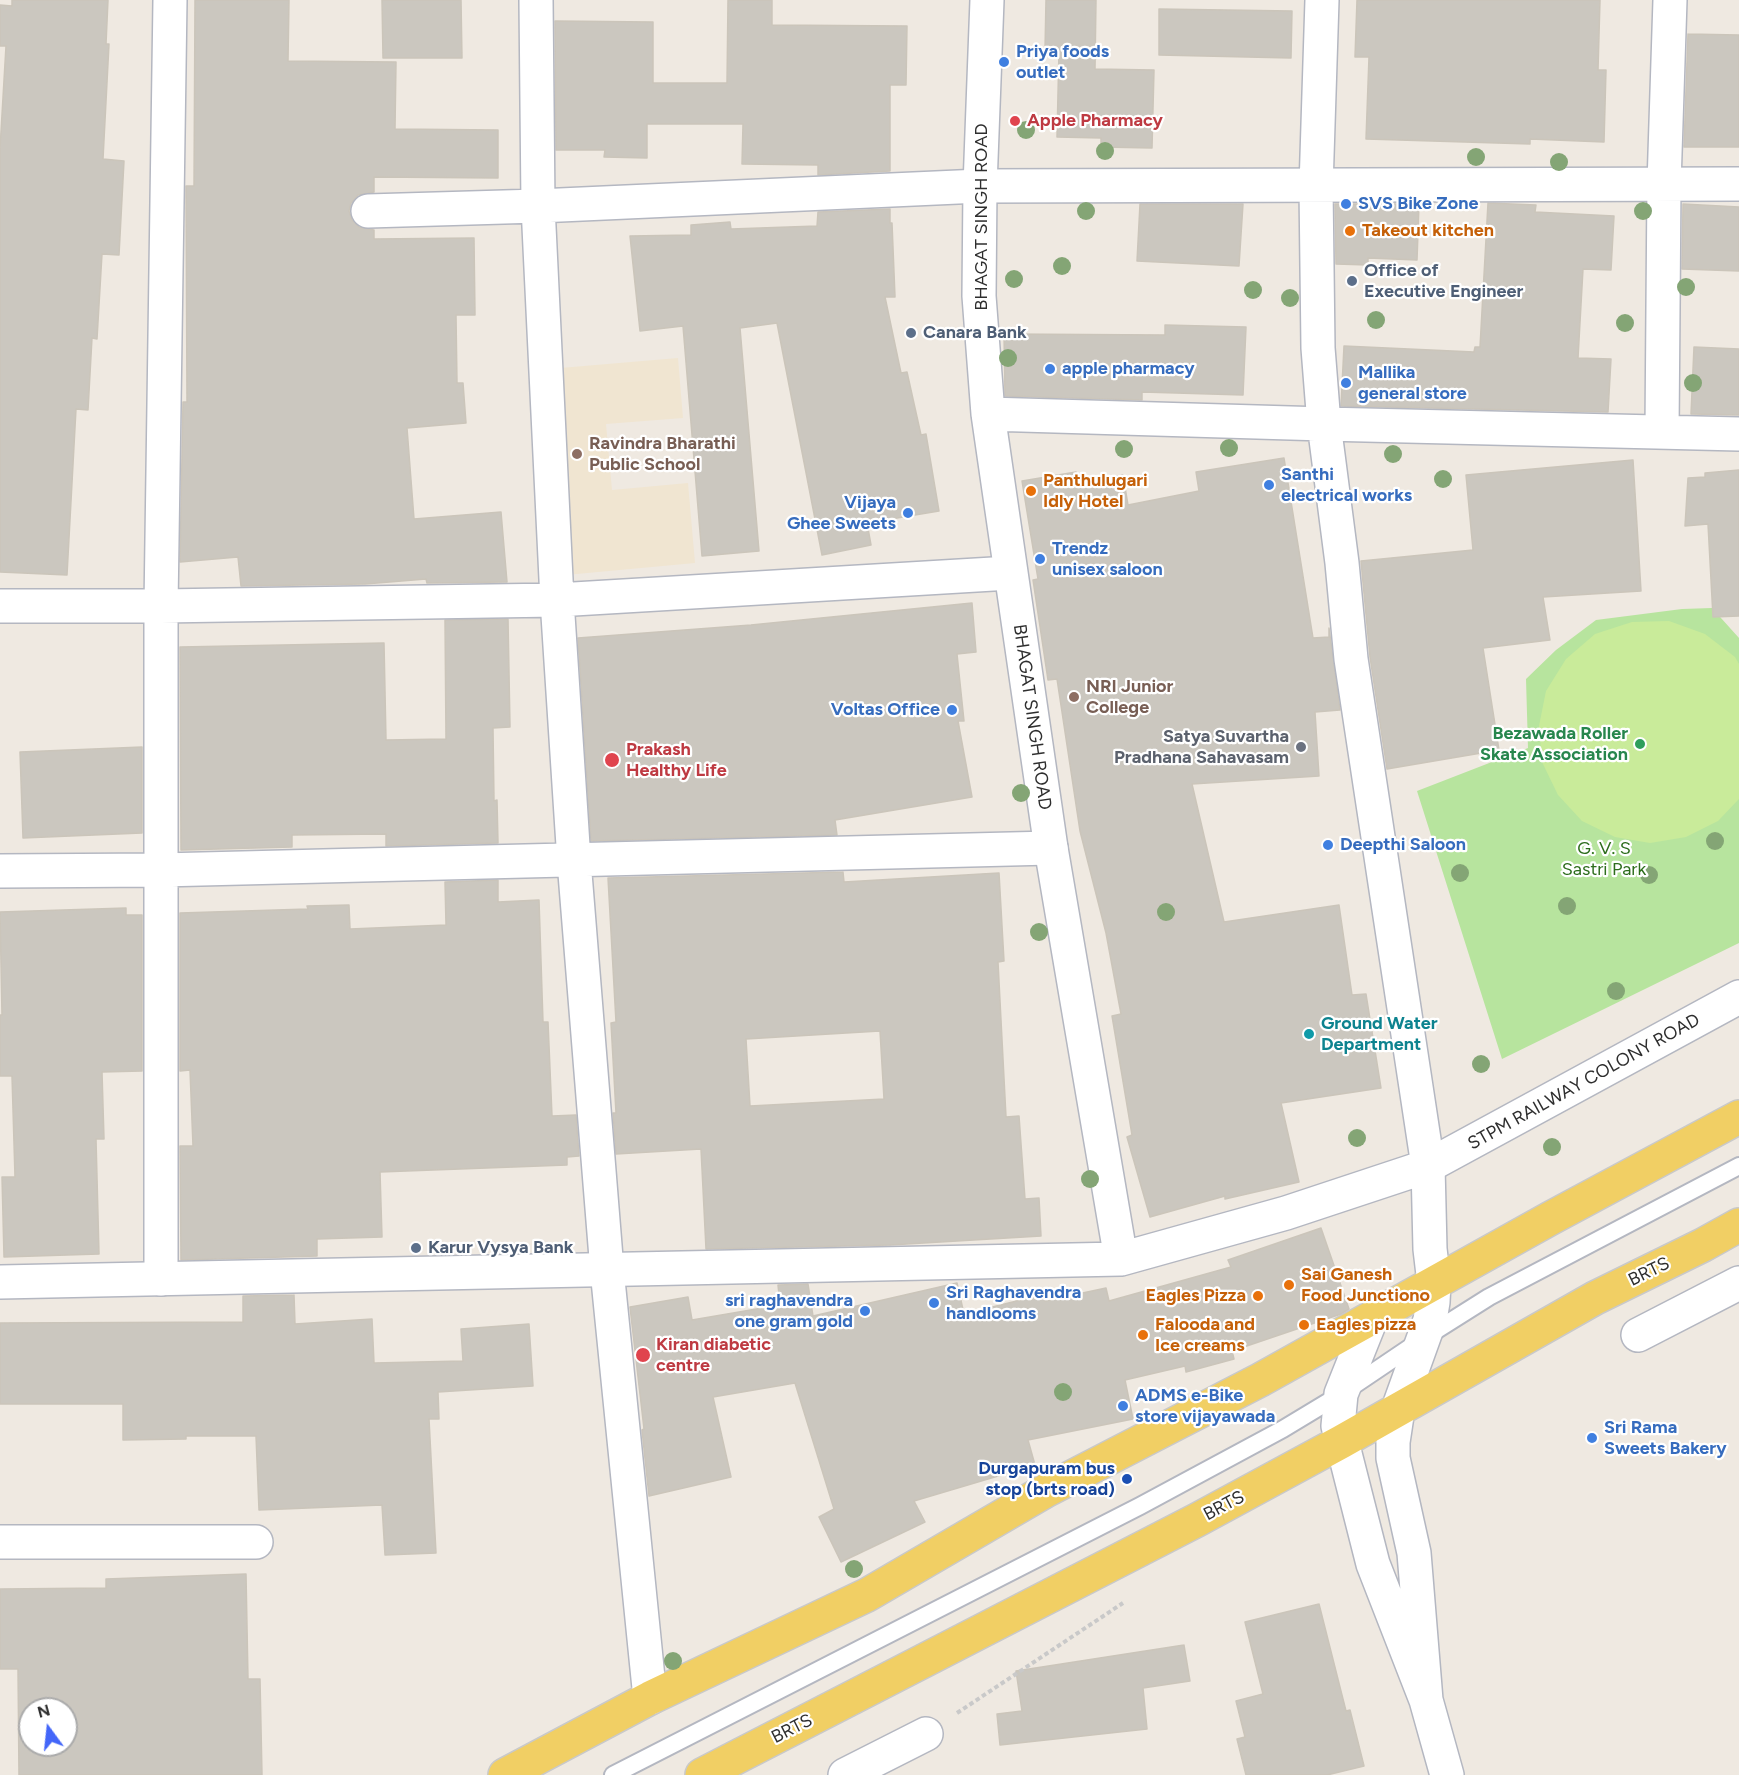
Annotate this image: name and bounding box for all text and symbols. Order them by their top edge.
place label: Priya foods outlet [1016,41,1109,84]
marker: Priya foods outlet [997,55,1011,69]
place label: Apple Pharmacy [1027,110,1163,132]
marker: Apple Pharmacy [1008,114,1022,128]
street label: BHAGAT SINGH ROAD [971,123,993,311]
place label: SVS Bike Zone [1358,193,1478,215]
marker: SVS Bike Zone [1339,197,1353,211]
place label: Takeout kitchen [1362,220,1494,242]
marker: Takeout kitchen [1343,224,1357,238]
place label: Office of Executive Engineer [1364,260,1523,302]
marker: Office of Executive Engineer [1345,274,1359,288]
place label: Canara Bank [923,322,1027,344]
marker: Canara Bank [904,326,918,340]
place label: apple pharmacy [1062,358,1194,380]
marker: apple pharmacy [1043,362,1057,376]
place label: Mallika general store [1358,362,1467,404]
marker: Mallika general store [1339,376,1353,390]
place label: Ravindra Bharathi Public School [589,433,736,476]
marker: Ravindra Bharathi Public School [570,447,584,461]
place label: Santhi electrical works [1281,464,1412,506]
place label: Panthulugari Idly Hotel [1043,470,1148,512]
marker: Santhi electrical works [1262,478,1276,492]
marker: Panthulugari Idly Hotel [1024,484,1038,498]
place label: Vijaya Ghee Sweets [787,492,896,534]
marker: Vijaya Ghee Sweets [901,506,915,520]
place label: Trendz unisex saloon [1052,538,1163,580]
marker: Trendz unisex saloon [1033,552,1047,566]
street label: BHAGAT SINGH ROAD [1008,623,1056,811]
place label: NRI Junior College [1086,676,1173,718]
marker: NRI Junior College [1067,690,1081,704]
place label: Voltas Office [831,699,940,721]
marker: Voltas Office [945,703,959,717]
place label: Bezawada Roller Skate Association [1480,723,1628,766]
place label: Satya Suvartha Pradhana Sahavasam [1114,726,1289,768]
marker: Bezawada Roller Skate Association [1633,737,1647,751]
place label: Prakash Healthy Life [626,739,727,782]
marker: Satya Suvartha Pradhana Sahavasam [1294,740,1308,754]
marker: Prakash Healthy Life [603,751,621,769]
place label: Deepthi Saloon [1340,834,1466,856]
marker: Deepthi Saloon [1321,838,1335,852]
park label: G. V. S Sastri Park [1562,838,1646,880]
street label: STPM RAILWAY COLONY ROAD [1464,1009,1704,1155]
place label: Ground Water Department [1321,1013,1438,1056]
marker: Ground Water Department [1302,1027,1316,1041]
place label: Karur Vysya Bank [428,1237,573,1259]
marker: Karur Vysya Bank [409,1241,423,1255]
street label: BRTS [1625,1253,1673,1291]
place label: Sai Ganesh Food Junctiono [1301,1264,1430,1306]
marker: Sai Ganesh Food Junctiono [1282,1278,1296,1292]
place label: Sri Raghavendra handlooms [946,1282,1081,1324]
place label: Eagles Pizza [1146,1285,1246,1307]
marker: Eagles Pizza [1251,1289,1265,1303]
place label: sri raghavendra one gram gold [725,1290,853,1332]
marker: Sri Raghavendra handlooms [927,1296,941,1310]
marker: sri raghavendra one gram gold [858,1304,872,1318]
place label: Falooda and Ice creams [1155,1314,1255,1356]
place label: Eagles pizza [1316,1314,1416,1336]
marker: Eagles pizza [1297,1318,1311,1332]
marker: Falooda and Ice creams [1136,1328,1150,1342]
place label: Kiran diabetic centre [656,1334,771,1376]
marker: Kiran diabetic centre [634,1346,652,1364]
place label: ADMS e-Bike store vijayawada [1135,1385,1275,1428]
marker: ADMS e-Bike store vijayawada [1116,1399,1130,1413]
place label: Sri Rama Sweets Bakery [1604,1417,1727,1460]
marker: Sri Rama Sweets Bakery [1585,1431,1599,1445]
place label: Durgapuram bus stop (brts road) [978,1458,1115,1500]
marker: Durgapuram bus stop (brts road) [1120,1472,1134,1486]
street label: BRTS [1200,1486,1248,1526]
north arrow [18,1697,78,1757]
text: N [35,1700,52,1722]
street label: BRTS [768,1710,816,1748]

